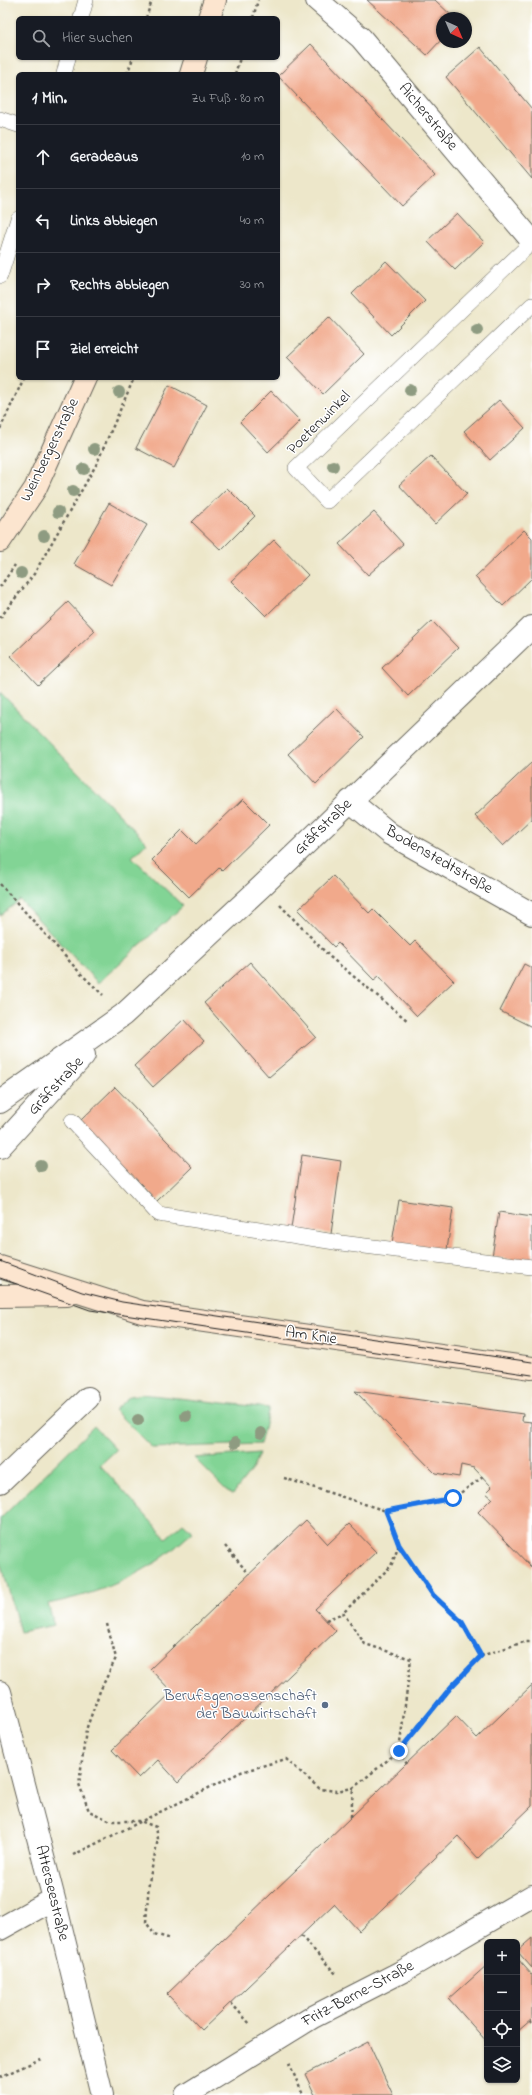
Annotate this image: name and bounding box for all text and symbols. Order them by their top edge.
north arrow [436,12,472,48]
search box [16,16,280,60]
icon: search [30,27,52,49]
text: Hier suchen [62,27,133,49]
street label: Aicherstraße [392,78,464,157]
text: 1 Min. [32,86,67,111]
text: Zu Fuß · 80 m [191,89,264,108]
icon: ahead [32,146,54,168]
text: Geradeaus [70,146,138,168]
text: 10 m [241,147,264,166]
icon: left [32,210,54,232]
text: Links abbiegen [70,210,157,232]
text: 40 m [240,211,264,230]
icon: right [32,274,54,296]
text: Rechts abbiegen [70,274,169,296]
text: 30 m [240,275,264,294]
icon: arrive [32,338,54,360]
text: Ziel erreicht [70,338,138,360]
street label: Poetenwinkel [281,385,357,461]
street label: Weinbergerstraße [14,393,86,506]
street label: Gräfstraße [288,792,358,861]
street label: Bodenstedtstraße [380,819,498,901]
street label: Gräfstraße [22,1050,90,1121]
street label: Am Knie [284,1321,339,1352]
route start [444,1489,462,1507]
place label: Berufsgenossenschaft der Bauwirtschaft [163,1684,318,1726]
marker: Berufsgenossenschaft der Bauwirtschaft [320,1700,330,1710]
route end [390,1742,408,1760]
street label: Atterseestraße [29,1843,76,1944]
map controls [484,1939,520,2083]
button: + [484,1939,520,1975]
street label: Fritz-Berne-Straße [297,1954,419,2034]
button: − [484,1975,520,2011]
button: locate [484,2011,520,2047]
button: layers [484,2047,520,2083]

